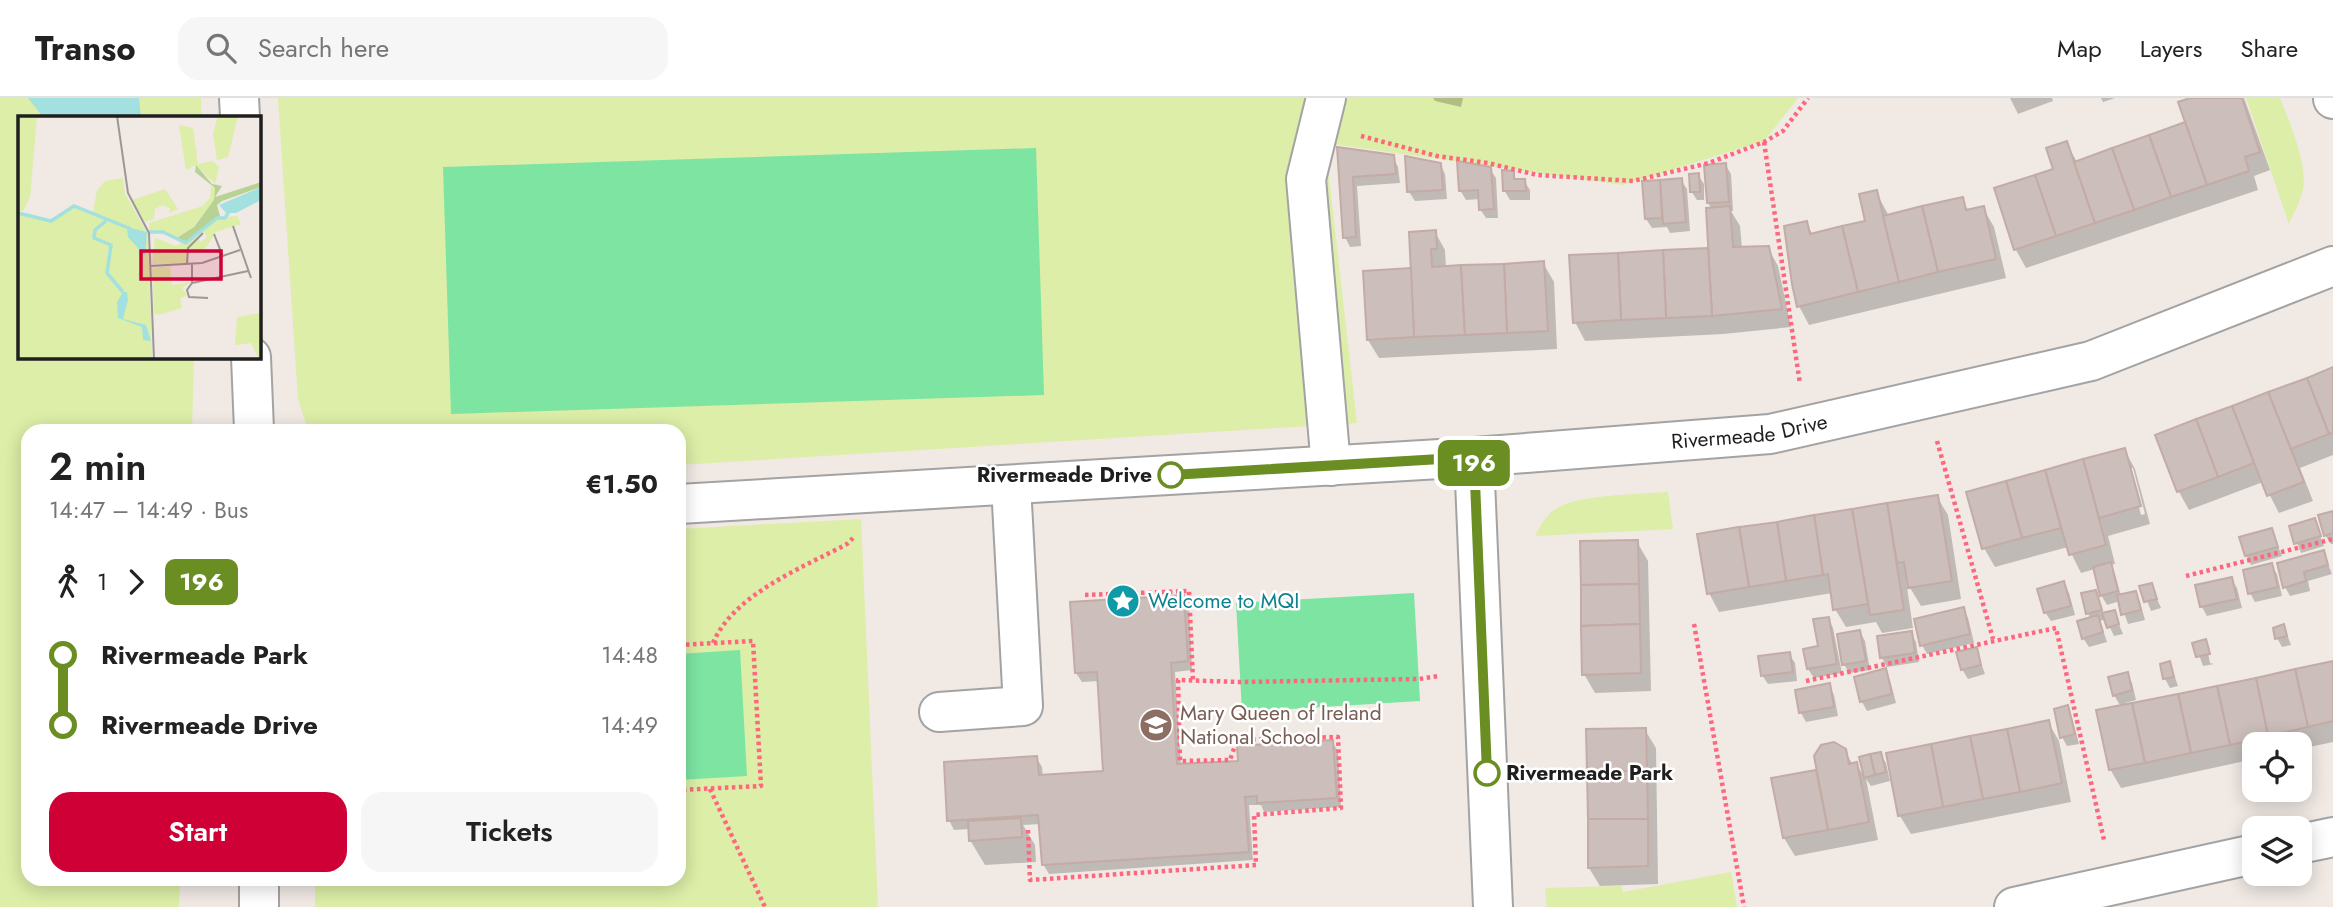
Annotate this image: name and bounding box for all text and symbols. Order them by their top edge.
search box [178,17,668,80]
text: Transo [35,25,136,72]
icon: search [202,29,240,67]
text: Search here [258,29,389,67]
text: Map [2057,31,2102,66]
text: Layers [2140,31,2202,66]
text: Share [2240,31,2298,66]
inset map [18,116,261,359]
street label: Rivermeade Drive [1670,406,1830,457]
text: 2 min [49,439,147,494]
line badge: 196 [1434,440,1514,486]
text: 196 [1452,445,1496,480]
place label: Rivermeade Drive [977,460,1152,490]
marker: Rivermeade Drive [1158,462,1184,488]
text: €1.50 [585,465,658,503]
text: 14:47 – 14:49 · Bus [49,493,248,527]
icon: walk [49,563,87,601]
icon: forward [117,563,155,601]
text: 196 [179,564,224,599]
text: 1 [97,565,107,599]
place icon: Welcome to MQI [1104,582,1142,620]
place label: Welcome to MQI [1148,586,1299,616]
text: Rivermeade Park [101,636,308,674]
text: 14:48 [601,638,658,672]
place label: Mary Queen of Ireland National School [1180,698,1382,752]
text: Rivermeade Drive [101,706,318,744]
school or university icon: Mary Queen of Ireland National School [1137,706,1175,744]
text: 14:49 [601,708,658,742]
map controls [2242,732,2312,886]
button: locate [2242,732,2312,802]
place label: Rivermeade Park [1506,758,1673,788]
marker: Rivermeade Park [1474,760,1500,786]
button: Start [49,792,347,872]
button: Tickets [361,792,658,872]
button: layers [2242,816,2312,886]

